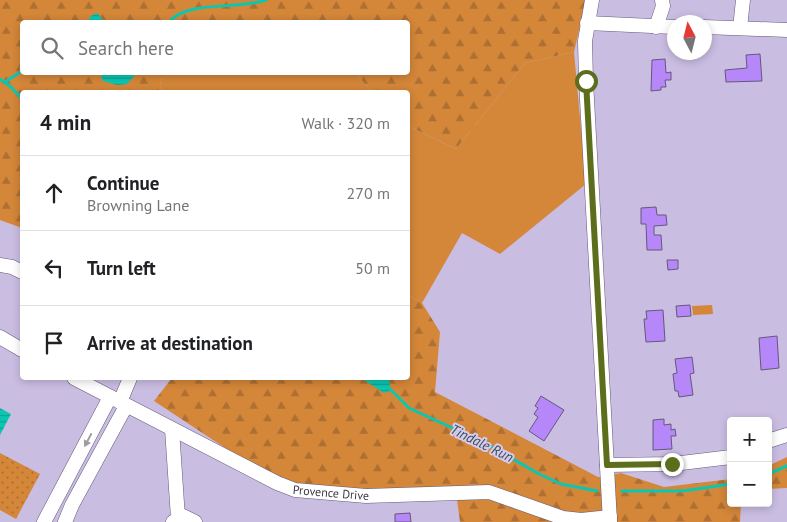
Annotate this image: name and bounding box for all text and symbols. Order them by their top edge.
north arrow [667,15,712,60]
search box [20,20,410,75]
icon: search [38,34,66,62]
text: Search here [78,36,174,60]
route start [575,70,598,93]
text: 4 min [40,109,91,136]
text: Walk · 320 m [301,113,390,133]
text: Continue [87,171,159,195]
icon: ahead [40,179,68,207]
text: 270 m [347,183,390,203]
text: Browning Lane [87,195,189,215]
icon: left [40,254,68,282]
text: Turn left [87,256,156,280]
text: 50 m [355,258,390,278]
icon: arrive [40,329,68,357]
text: Arrive at destination [87,331,253,355]
map controls [727,417,772,507]
button: + [727,417,772,462]
water label: Tindale Run [448,420,516,466]
one-way arrow [84,433,92,448]
route end [661,453,684,476]
button: − [727,462,772,507]
street label: Provence Drive [292,482,369,503]

